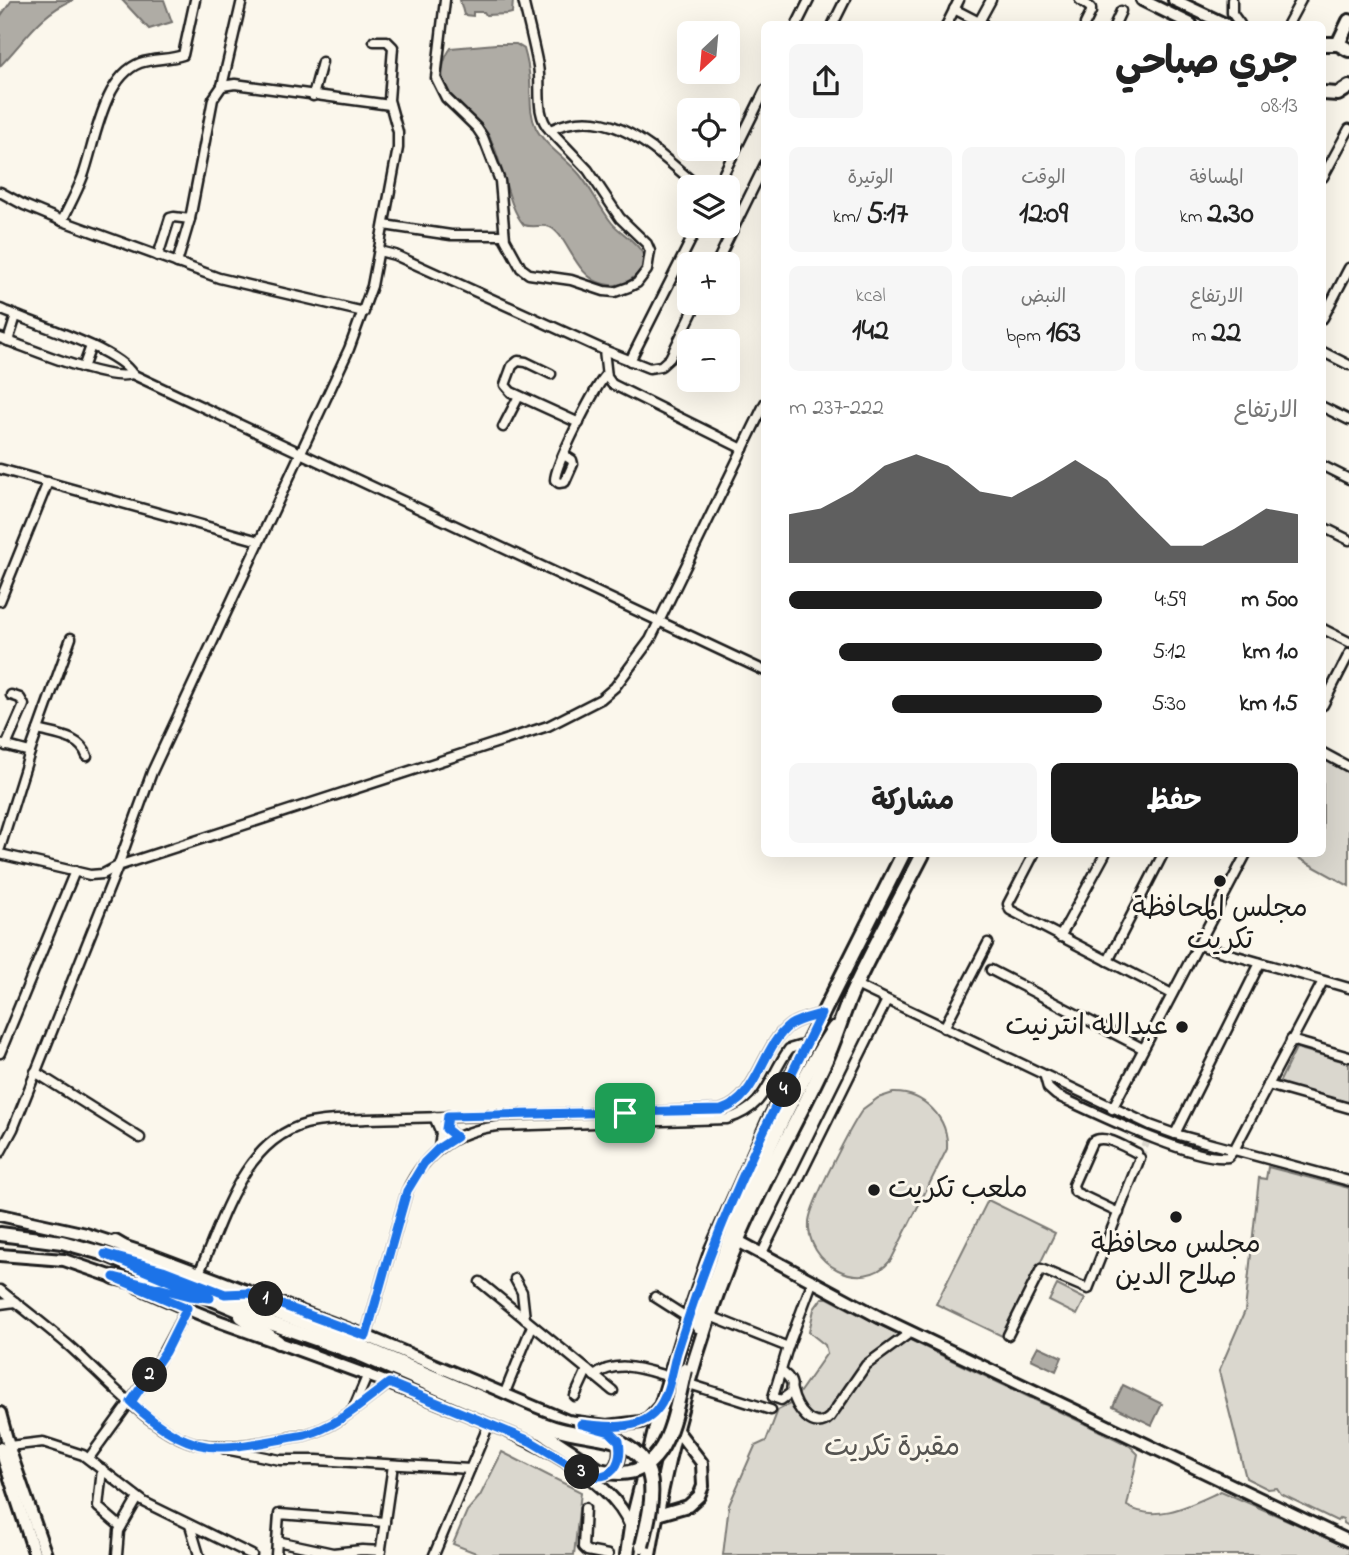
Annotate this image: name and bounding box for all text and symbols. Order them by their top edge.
north arrow [677,21,740,84]
map controls [677,21,740,392]
text: جري صباحي [1115,36,1298,92]
button: share [789,44,863,118]
text: 08:13 [1261,90,1298,123]
button: locate [677,98,740,161]
text: الوتيرة [848,165,893,192]
text: الوقت [1021,165,1066,192]
text: المسافة [1189,165,1244,192]
button: layers [677,175,740,238]
text: 5:17 [867,193,908,237]
text: 12:09 [1019,193,1068,237]
text: 2.30 [1207,193,1254,237]
text: /km [833,204,867,231]
text: km [1179,204,1207,231]
button: + [677,252,740,315]
text: kcal [855,283,886,310]
text: النبض [1021,284,1066,311]
text: الارتفاع [1190,284,1243,311]
text: 142 [852,310,889,354]
text: 163 [1046,312,1081,356]
text: 22 [1211,312,1241,356]
text: bpm [1006,323,1046,350]
text: m [1192,323,1211,350]
button: − [677,329,740,392]
text: 222–237 m [789,392,884,425]
text: الارتفاع [1234,395,1298,428]
text: 4:59 [1154,584,1186,617]
text: 500 m [1241,584,1298,617]
text: 5:12 [1152,636,1186,669]
text: 1.0 km [1242,636,1298,669]
text: 5:30 [1151,688,1186,721]
text: 1.5 km [1239,688,1298,721]
button: مشاركة [789,763,1037,843]
button: حفظ [1051,763,1298,843]
marker: مجلس المحافظة تكريت [1212,873,1228,889]
place label: مجلس المحافظة تكريت [1132,889,1308,962]
place label: عبدالله انترنيت [1005,1007,1168,1048]
marker: عبدالله انترنيت [1174,1019,1190,1035]
pin: 4 [766,1072,802,1108]
text: 4 [780,1076,787,1103]
pin [595,1083,655,1143]
icon: arrive [606,1094,644,1132]
place label: ملعب تكريت [888,1170,1028,1211]
marker: ملعب تكريت [866,1182,882,1198]
marker: مجلس محافظة صلاح الدين [1168,1209,1184,1225]
place label: مجلس محافظة صلاح الدين [1091,1225,1261,1298]
pin: 1 [248,1282,284,1316]
text: 1 [262,1285,269,1312]
pin: 2 [132,1358,168,1392]
text: 2 [145,1361,154,1388]
park label: مقبرة تكريت [824,1428,960,1469]
pin: 3 [564,1454,600,1490]
text: 3 [578,1458,585,1485]

